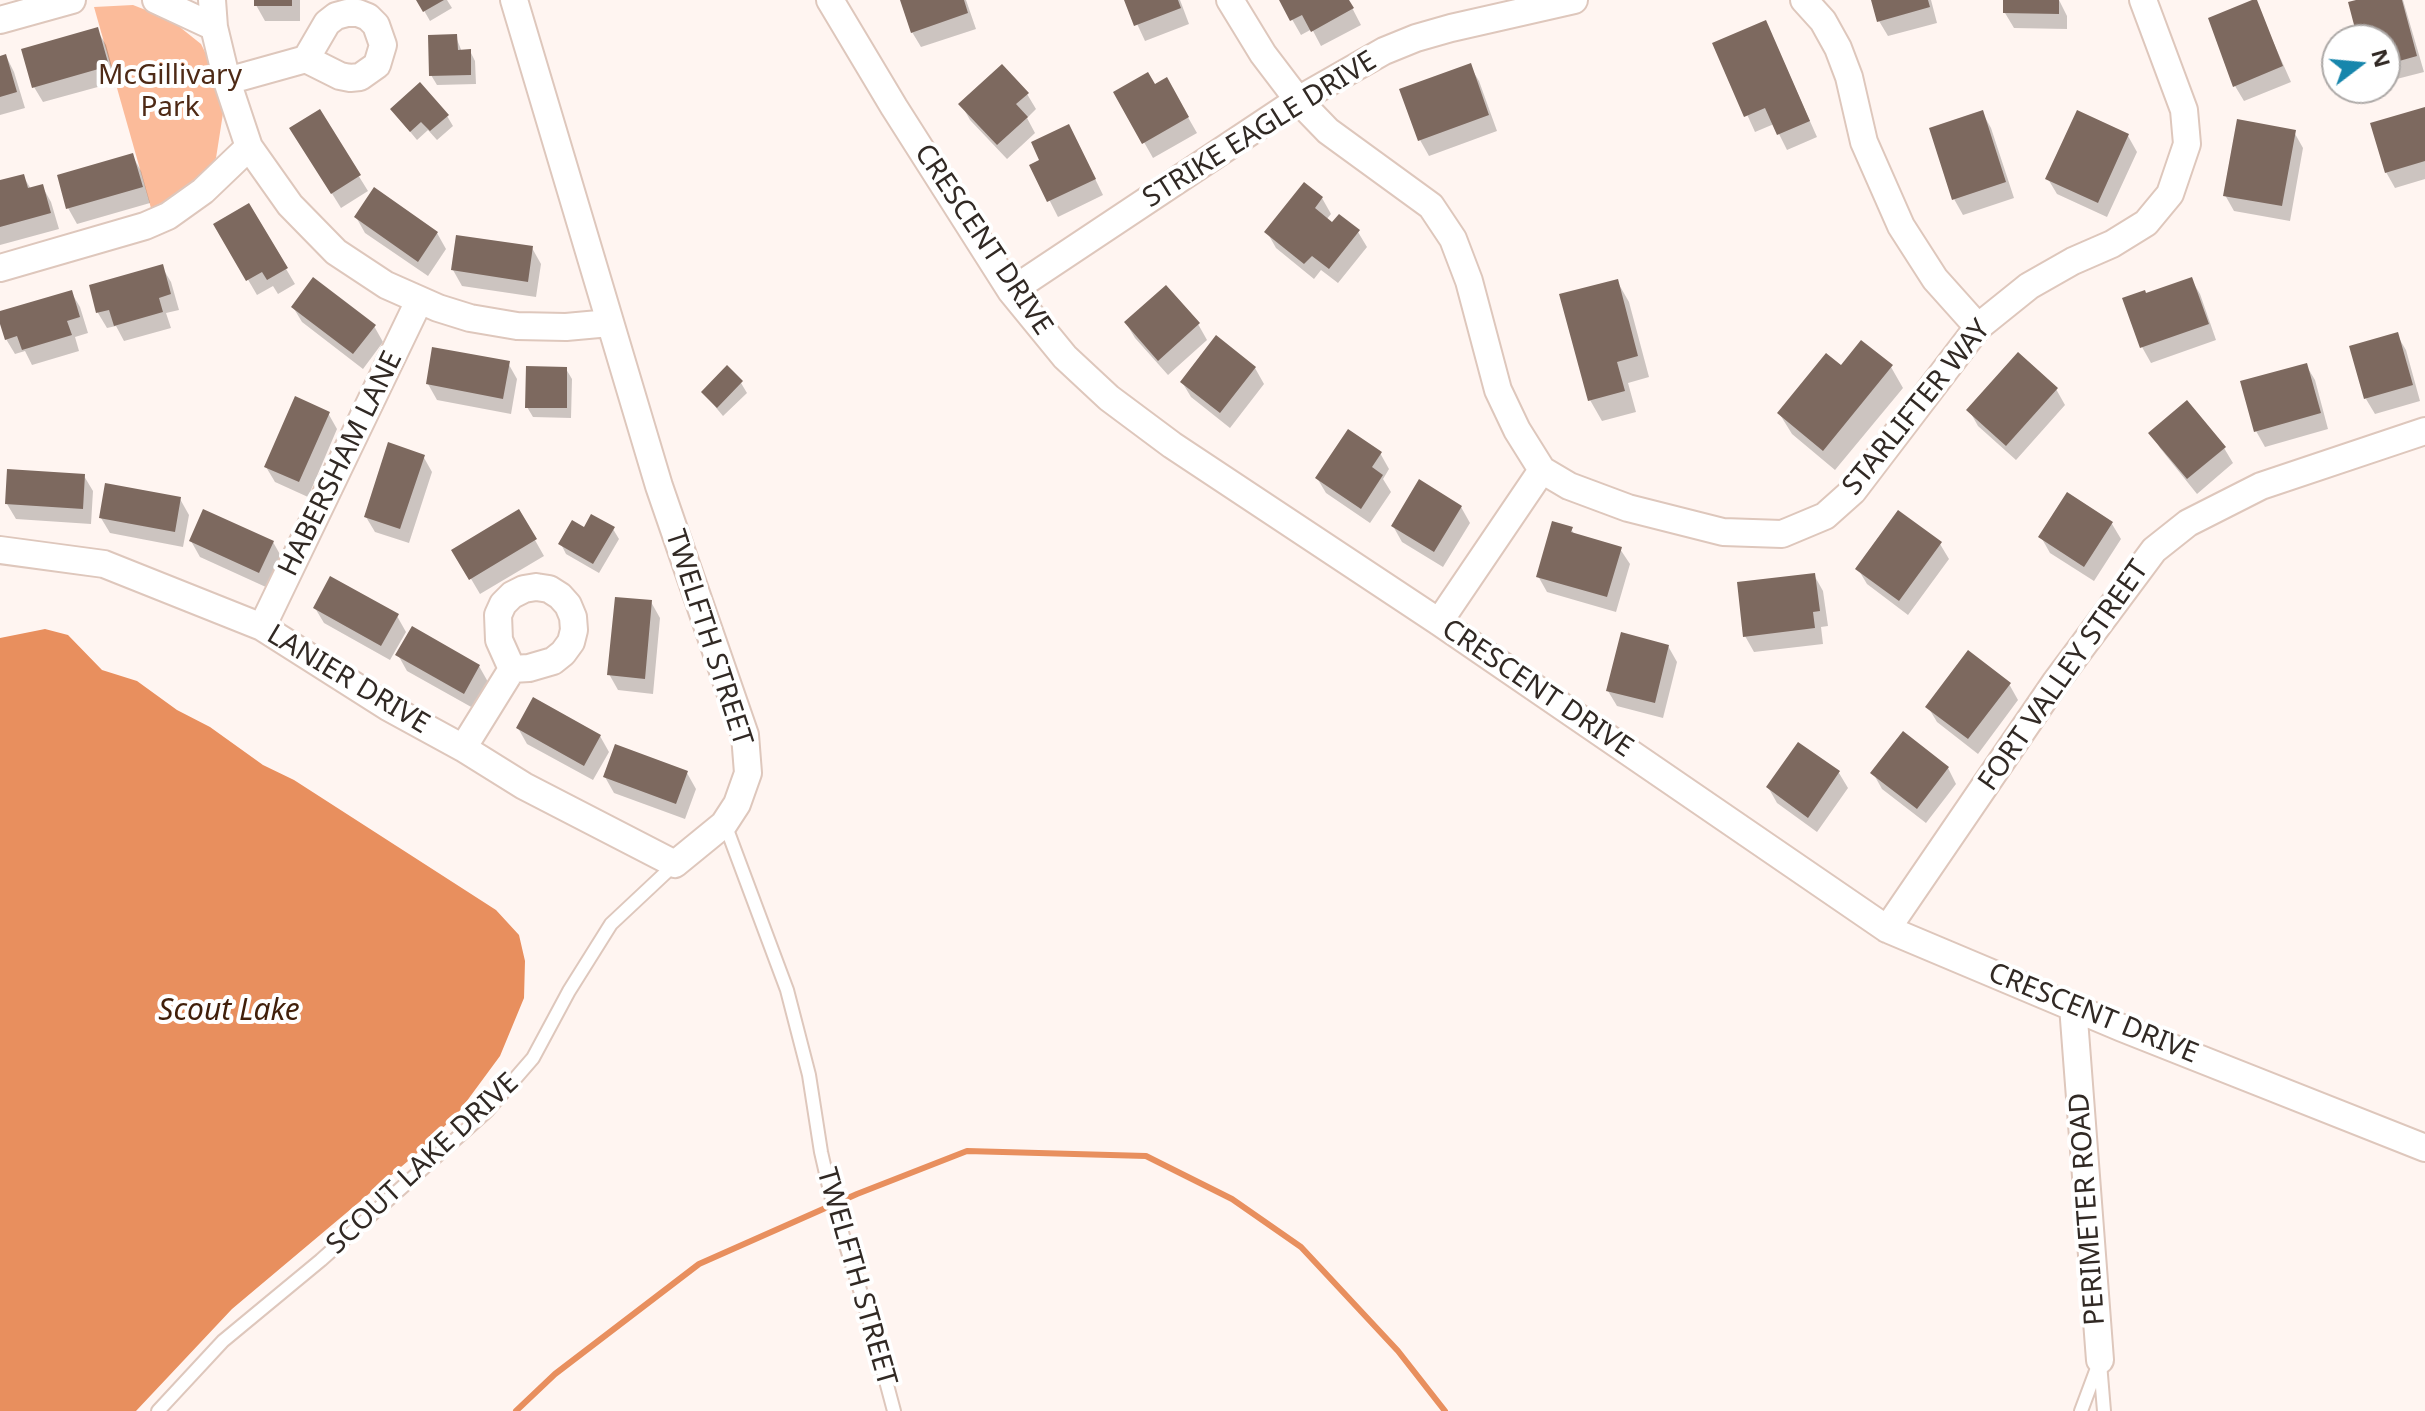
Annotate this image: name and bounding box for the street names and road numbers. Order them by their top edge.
street label: STRIKE EAGLE DRIVE [1137,45,1383,215]
street label: CRESCENT DRIVE [907,138,1059,342]
street label: STARLIFTER WAY [1836,314,1998,502]
street label: HABERSHAM LANE [272,346,410,582]
street label: TWELFTH STREET [657,526,759,750]
street label: FORT VALLEY STREET [1972,554,2156,798]
street label: CRESCENT DRIVE [1435,613,1639,765]
street label: LANIER DRIVE [261,618,435,742]
street label: CRESCENT DRIVE [1983,957,2203,1071]
street label: SCOUT LAKE DRIVE [320,1066,526,1262]
street label: PERIMETER ROAD [2063,1091,2113,1327]
street label: TWELFTH STREET [809,1164,903,1390]

